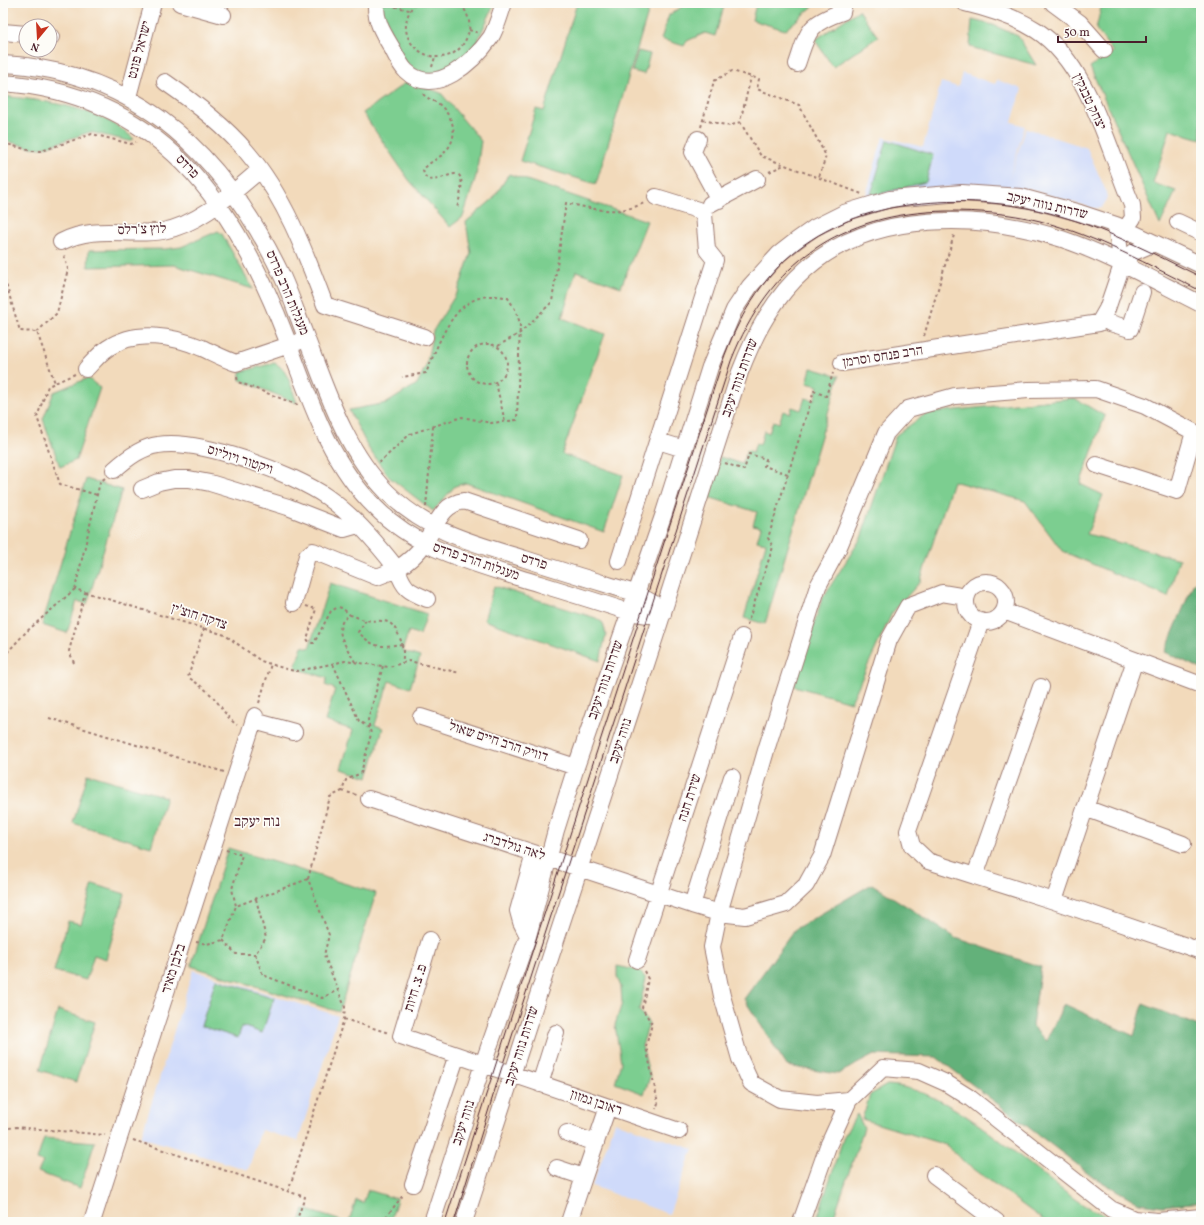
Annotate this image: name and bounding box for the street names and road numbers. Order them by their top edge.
street label: ישראל פונט [123,19,157,81]
street label: יצחק טבנקין [1068,71,1110,134]
street label: פרדס [171,151,203,183]
street label: שדרות נווה יעקב [1005,187,1090,225]
street label: לוץ צ'רלס [117,220,167,240]
street label: מעגלות הרב פרדס [261,248,313,338]
street label: שדרות נווה יעקב [717,335,763,420]
street label: הרב פנחס וסרמן [841,341,925,373]
street label: ויקטור ויוליוס [205,440,275,480]
street label: מעגלות הרב פרדס [430,538,522,586]
street label: פרדס [518,549,550,575]
street label: צדקה חוצ'ין [169,599,230,635]
street label: שדרות נווה יעקב [584,637,629,722]
street label: נווה יעקב [605,716,637,766]
street label: דוויק הרב חיים שאול [446,717,550,767]
street label: שירת חנה [673,771,707,824]
street label: לאה גולדברג [481,828,548,866]
street label: בלבן מאיר [157,941,191,996]
street label: פ. צ. חיות [400,962,432,1014]
street label: שדרות נווה יעקב [500,1003,544,1088]
street label: ראובן גמזון [568,1085,624,1121]
street label: נווה יעקב [448,1098,480,1148]

